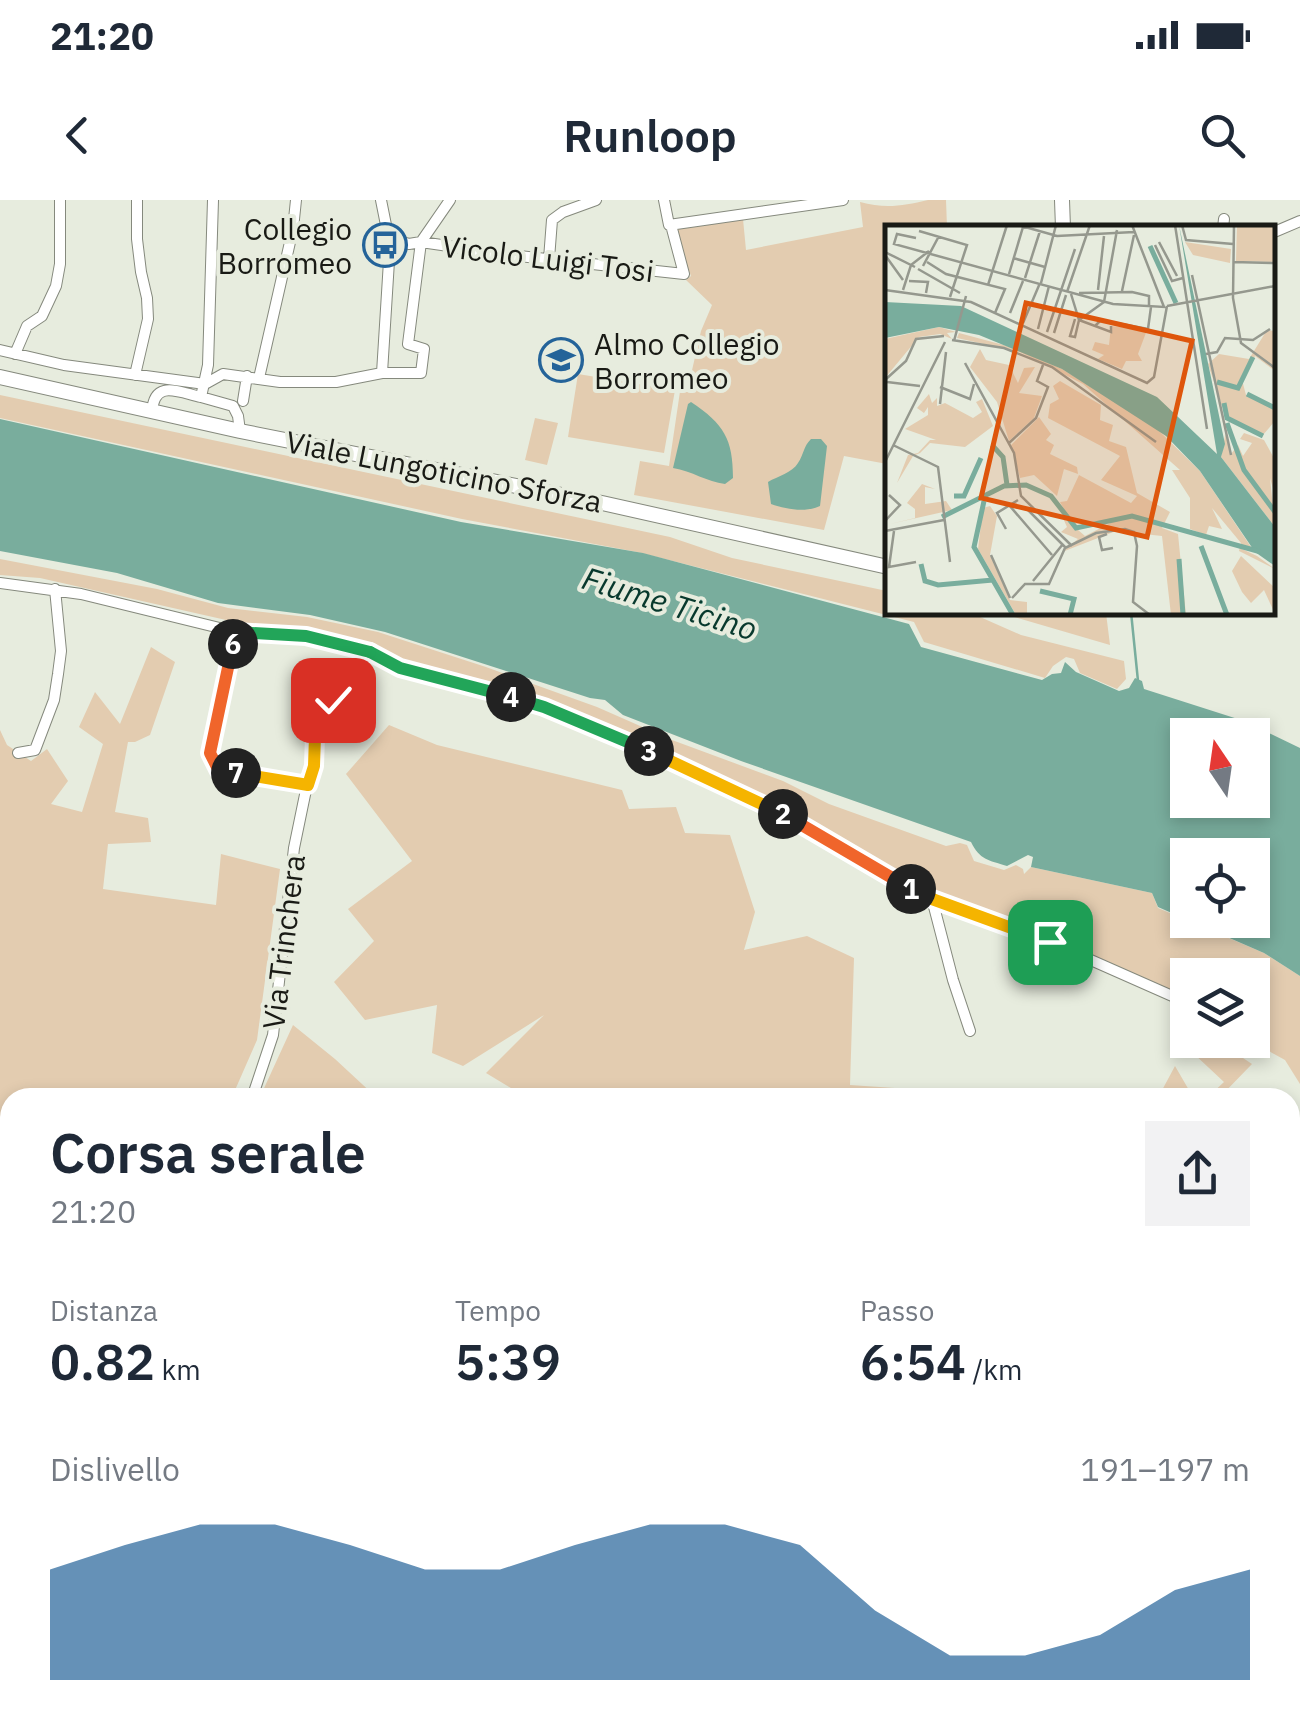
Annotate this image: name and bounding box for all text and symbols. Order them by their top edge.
text: 21:20 [50,11,154,60]
text: Runloop [563,106,737,164]
icon: back [50,108,105,163]
icon: search [1195,108,1250,163]
place label: Collegio Borromeo [217,209,352,282]
bus stop icon: Collegio Borromeo [362,222,408,268]
inset map [885,225,1275,615]
street label: Vicolo Luigi Tosi [440,226,656,290]
place label: Almo Collegio Borromeo [594,324,780,397]
school or university icon: Almo Collegio Borromeo [538,337,584,383]
street label: Viale Lungoticino Sforza [283,421,605,521]
water label: Fiume Ticino [577,556,763,650]
pin: 6 [208,619,258,669]
text: 6 [225,625,241,662]
pin [291,658,376,743]
pin: 4 [486,672,536,722]
icon: check [306,673,361,728]
text: 4 [503,678,519,715]
north arrow [1170,718,1270,818]
map controls [1170,718,1270,1058]
pin: 3 [624,726,674,776]
text: 3 [641,732,657,769]
pin: 7 [211,748,261,798]
text: 7 [228,754,244,791]
pin: 2 [758,789,808,839]
text: 2 [775,795,791,832]
button: locate [1170,838,1270,938]
street label: Via Trinchera [253,852,313,1032]
pin: 1 [886,864,936,914]
text: 1 [903,870,919,907]
pin [1008,900,1093,985]
icon: arrive [1023,915,1078,970]
button: layers [1170,958,1270,1058]
text: Corsa serale [50,1117,366,1188]
button: share [1145,1121,1250,1226]
text: 21:20 [50,1190,136,1232]
text: Distanza [50,1292,158,1329]
text: Tempo [455,1292,541,1329]
text: Passo [860,1292,934,1329]
text: 0.82 [50,1329,155,1394]
text: 5:39 [455,1329,561,1394]
text: 6:54 [860,1329,966,1394]
text: km [155,1351,201,1388]
text: /km [966,1351,1023,1388]
text: Dislivello [50,1448,180,1490]
text: 191–197 m [1080,1448,1250,1490]

